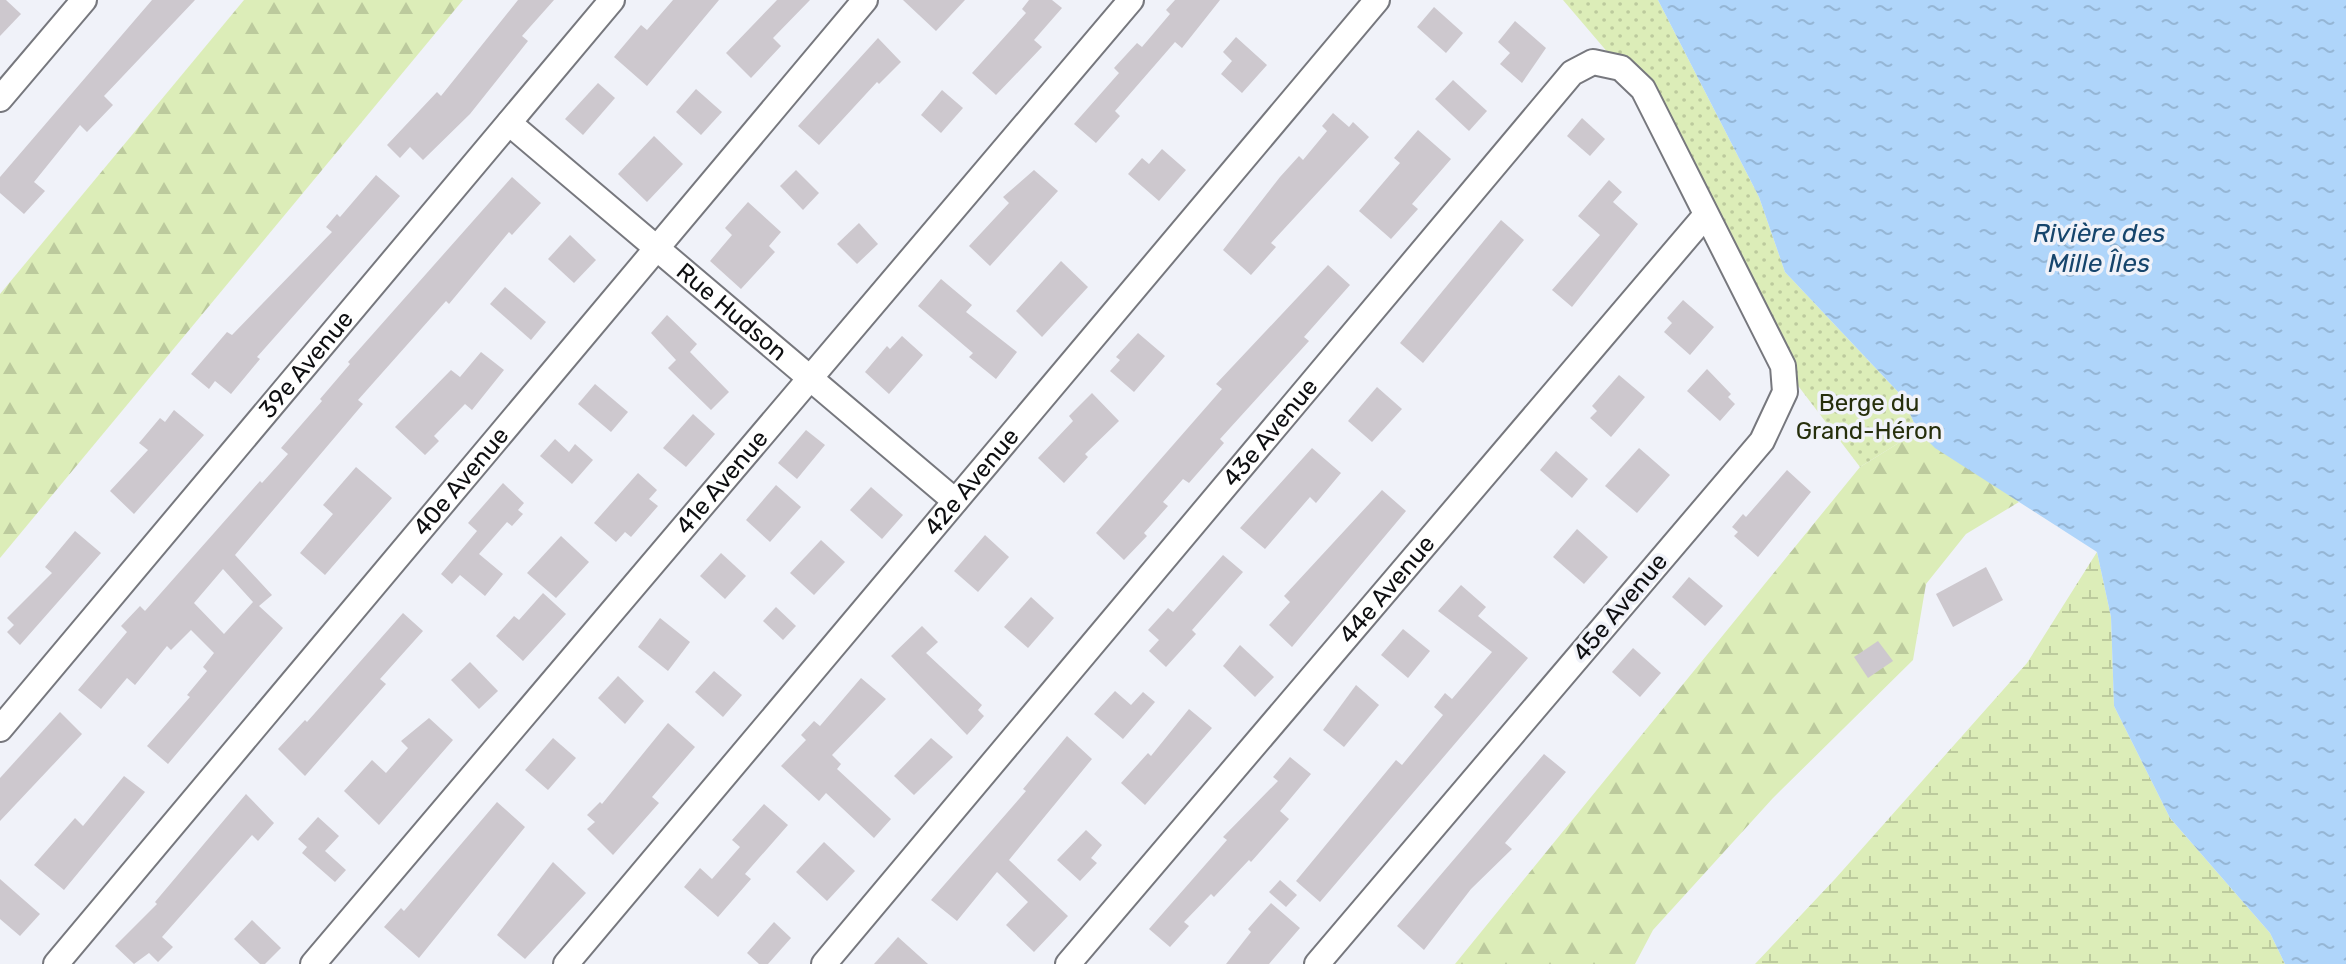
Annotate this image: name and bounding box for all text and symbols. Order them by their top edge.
water label: Rivière des Mille Îles [2033,218,2165,279]
street label: Rue Hudson [671,257,793,366]
street label: 39e Avenue [253,305,359,424]
street label: 43e Avenue [1217,373,1323,492]
park label: Berge du Grand-Héron [1796,389,1942,445]
street label: 40e Avenue [408,421,514,541]
street label: 42e Avenue [918,422,1025,541]
street label: 41e Avenue [670,424,774,540]
street label: 44e Avenue [1333,530,1441,649]
street label: 45e Avenue [1567,547,1673,667]

